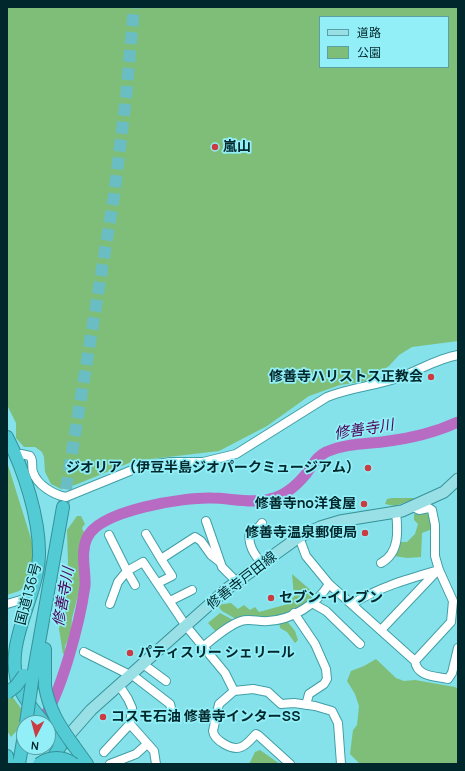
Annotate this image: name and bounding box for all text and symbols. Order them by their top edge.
legend [319,16,449,68]
text: 道路 [357,24,381,41]
text: 公園 [357,44,381,61]
place label: 嵐山 [223,139,251,155]
marker: 嵐山 [210,142,220,152]
place label: 修善寺ハリストス正教会 [269,369,423,385]
marker: 修善寺ハリストス正教会 [426,372,436,382]
water label: 修善寺川 [333,416,395,444]
place label: ジオリア（伊豆半島ジオパークミュージアム） [66,460,360,476]
marker: ジオリア（伊豆半島ジオパークミュージアム） [363,463,373,473]
place label: 修善寺no洋食屋 [255,496,356,512]
marker: 修善寺no洋食屋 [359,499,369,509]
place label: 修善寺温泉郵便局 [245,525,357,541]
marker: 修善寺温泉郵便局 [360,528,370,538]
street label: 修善寺戸田線 [204,549,280,613]
street label: 国道136号 [13,561,45,627]
water label: 修善寺川 [50,566,78,628]
place label: セブン-イレブン [279,590,383,606]
marker: セブン-イレブン [266,593,276,603]
place label: パティスリー シェリール [138,645,295,661]
marker: パティスリー シェリール [125,648,135,658]
place label: コスモ石油 修善寺インターSS [111,709,300,725]
marker: コスモ石油 修善寺インターSS [98,712,108,722]
north arrow [16,715,56,755]
text: N [30,739,40,754]

